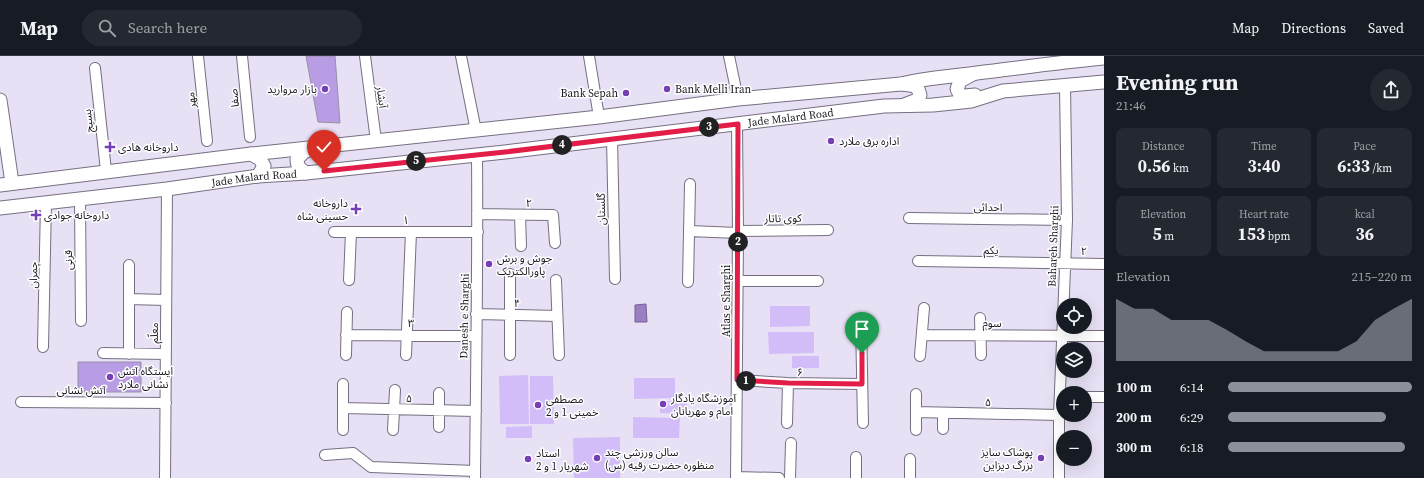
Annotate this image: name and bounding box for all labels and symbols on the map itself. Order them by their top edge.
place label: بازار مروارید [267,82,317,97]
place label: Bank Melli Iran [675,82,751,97]
marker: بازار مروارید [320,84,330,94]
street label: آبشار [372,84,391,110]
marker: Bank Melli Iran [662,84,672,94]
place label: Bank Sepah [561,86,618,101]
street label: صفا [226,88,243,108]
marker: Bank Sepah [621,88,631,98]
street label: مهر [183,91,200,110]
street label: Jade Malard Road [746,105,835,131]
street label: بسیج [80,108,97,133]
pin: 3 [699,117,719,137]
pin [307,130,341,171]
place label: اداره برق ملارد [839,134,899,149]
pin: 4 [552,135,572,155]
marker: اداره برق ملارد [826,136,836,146]
place label: داروخانه هادی [118,140,179,155]
marker: داروخانه هادی [105,142,115,152]
pin: 5 [406,151,426,171]
street label: Jade Malard Road [209,167,298,191]
street label: گلستان [594,192,609,225]
place label: داروخانه حسینی شاه [297,196,349,224]
street label: ۲ [526,196,532,211]
street label: احداثی [973,200,1003,215]
marker: داروخانه حسینی شاه [351,204,361,214]
street label: Bahareh Sharghi [1045,205,1062,287]
place label: داروخانه جوادی [44,208,109,223]
marker: داروخانه جوادی [31,210,41,220]
street label: کوی تاتار [763,211,802,226]
street label: ۱ [403,213,409,228]
pin: 2 [728,232,748,252]
street label: یکم [983,243,999,259]
street label: ۲ [1081,244,1087,259]
street label: قرنی [61,250,76,270]
place label: جوش و برش پاورالکتریک [497,251,553,279]
marker: جوش و برش پاورالکتریک [484,259,494,269]
street label: چمران [26,261,41,289]
street label: Atlas e Sharghi [719,265,734,337]
street label: Danesh e Sharghi [456,273,473,359]
street label: ۴ [514,296,520,311]
pin [845,312,879,353]
street label: ۳ [408,316,414,331]
street label: سوم [982,316,1002,331]
street label: معلّم [146,322,163,344]
place label: ایستگاه آتش نشانی ملارد [118,364,173,392]
street label: ۶ [797,365,803,380]
pin: 1 [736,371,756,391]
marker: ایستگاه آتش نشانی ملارد [105,372,115,382]
street label: آتش نشانی [57,383,106,398]
street label: ۵ [406,391,412,406]
place label: آموزشگاه یادگار امام و مهربانان [670,391,737,419]
place label: مصطفی خمینی 1 و 2 [546,392,599,420]
street label: ۵ [985,395,991,410]
marker: آموزشگاه یادگار امام و مهربانان [658,399,668,409]
marker: مصطفی خمینی 1 و 2 [533,400,543,410]
place label: سالن ورزشی چند منظوره حضرت رقیه (س) [605,445,715,473]
place label: پوشاک سایز بزرگ دیزاین [980,445,1033,473]
place label: استاد شهریار 1 و 2 [536,446,589,474]
marker: سالن ورزشی چند منظوره حضرت رقیه (س) [592,453,602,463]
marker: پوشاک سایز بزرگ دیزاین [1036,453,1046,463]
marker: استاد شهریار 1 و 2 [523,454,533,464]

